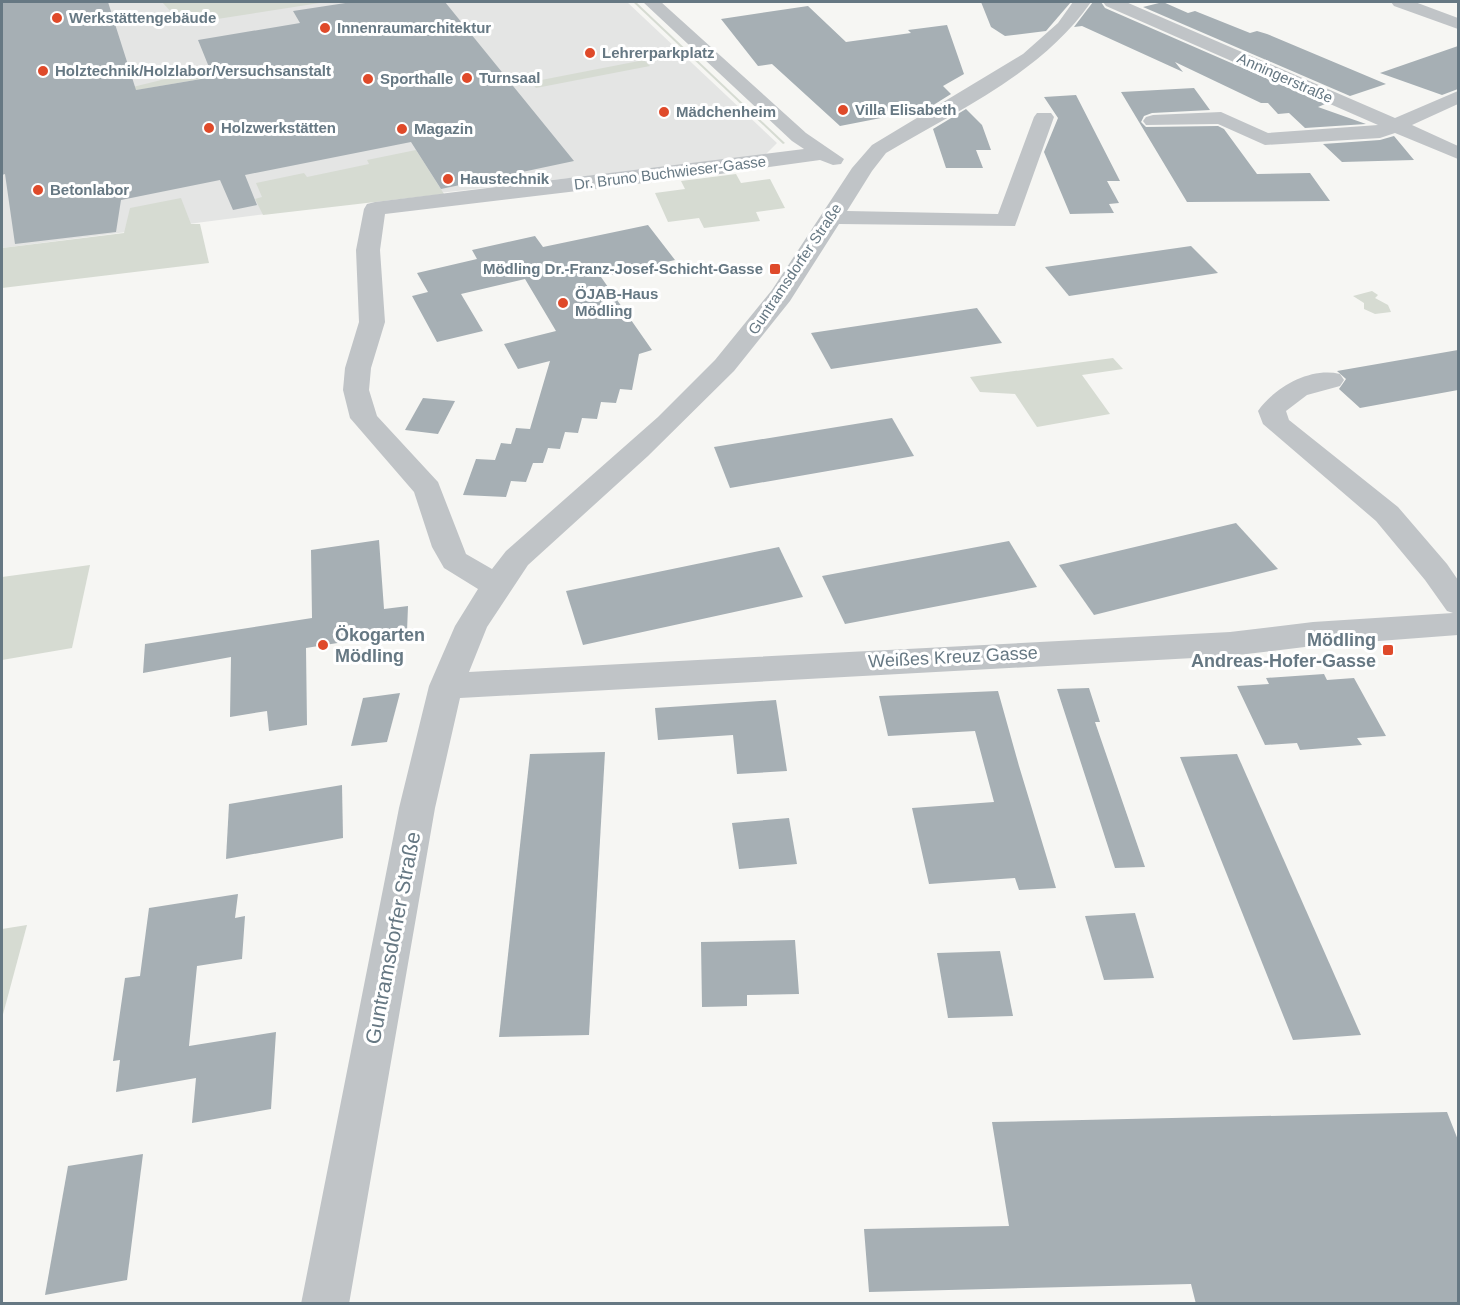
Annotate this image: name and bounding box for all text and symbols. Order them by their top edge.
place label: Werkstättengebäude [69,9,216,26]
marker: Werkstättengebäude [50,11,64,25]
place label: Innenraumarchitektur [337,19,491,36]
marker: Innenraumarchitektur [318,21,332,35]
place label: Lehrerparkplatz [602,44,715,61]
marker: Lehrerparkplatz [583,46,597,60]
street label: Anningerstraße [1235,49,1336,106]
place label: Holztechnik/Holzlabor/Versuchsanstalt [55,62,331,79]
marker: Holztechnik/Holzlabor/Versuchsanstalt [36,64,50,78]
place label: Turnsaal [479,69,540,86]
place label: Sporthalle [380,70,453,87]
marker: Turnsaal [460,71,474,85]
marker: Sporthalle [361,72,375,86]
place label: Villa Elisabeth [855,101,956,118]
place label: Mädchenheim [676,103,776,120]
marker: Villa Elisabeth [836,103,850,117]
marker: Mädchenheim [657,105,671,119]
place label: Holzwerkstätten [221,119,336,136]
place label: Magazin [414,120,473,137]
marker: Holzwerkstätten [202,121,216,135]
marker: Magazin [395,122,409,136]
street label: Dr. Bruno Buchwieser-Gasse [573,152,767,193]
place label: Haustechnik [460,170,550,187]
marker: Haustechnik [441,172,455,186]
place label: Betonlabor [50,181,129,198]
marker: Betonlabor [31,183,45,197]
street label: Guntramsdorfer Straße [744,200,845,337]
place label: Mödling Dr.-Franz-Josef-Schicht-Gasse [483,260,763,277]
marker: Mödling Dr.-Franz-Josef-Schicht-Gasse [768,262,782,276]
place label: ÖJAB-Haus Mödling [575,285,658,319]
marker: ÖJAB-Haus Mödling [556,296,570,310]
place label: Ökogarten Mödling [335,625,425,666]
place label: Mödling Andreas-Hofer-Gasse [1191,630,1376,671]
marker: Ökogarten Mödling [316,638,330,652]
street label: Weißes Kreuz Gasse [868,643,1038,671]
marker: Mödling Andreas-Hofer-Gasse [1381,643,1395,657]
street label: Guntramsdorfer Straße [361,830,424,1046]

